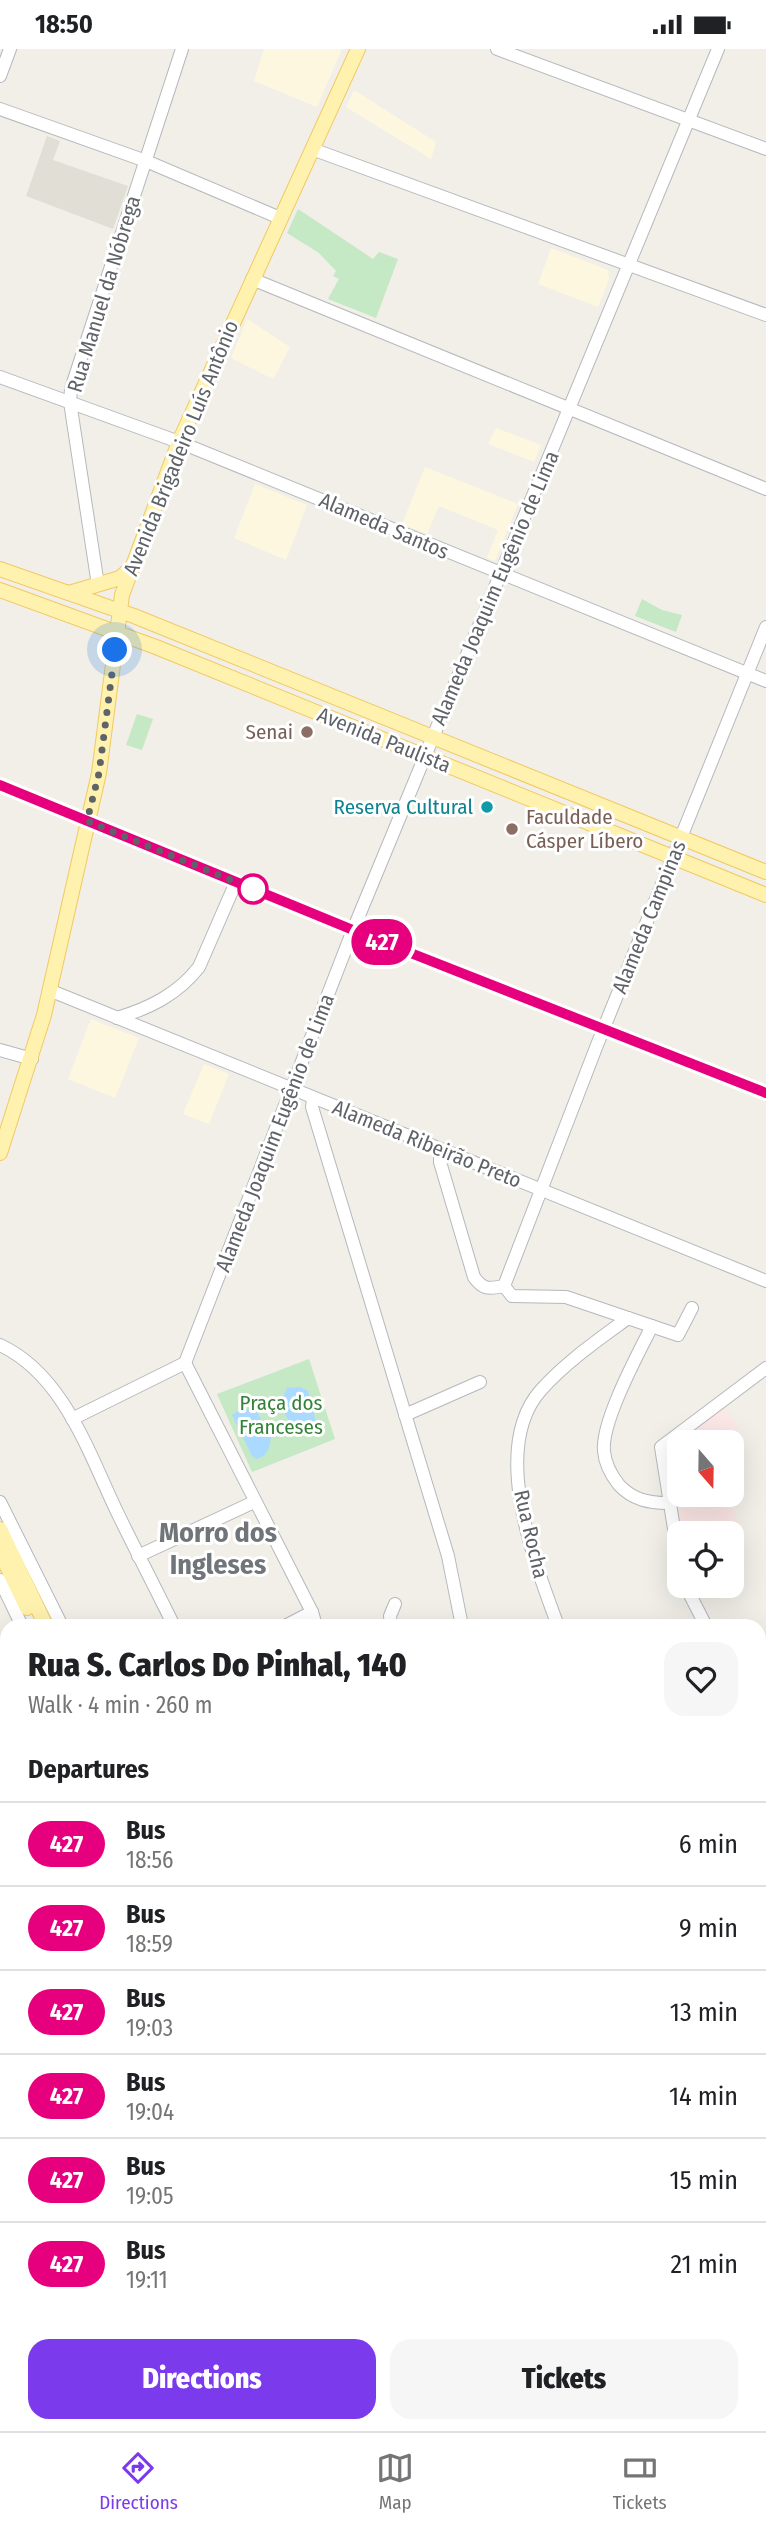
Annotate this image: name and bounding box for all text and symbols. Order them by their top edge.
text: 18:50 [35,9,93,40]
street label: Rua Manuel da Nóbrega [62,193,146,395]
street label: Avenida Brigadeiro Luís Antônio [118,316,244,580]
street label: Alameda Joaquim Eugênio de Lima [425,447,565,729]
street label: Alameda Santos [315,487,453,565]
your location [97,632,132,667]
street label: Avenida Paulista [314,701,454,779]
place label: Senai [246,719,293,745]
marker: Senai [299,724,315,740]
place label: Reserva Cultural [334,794,473,820]
marker: Reserva Cultural [479,799,495,815]
place label: Faculdade Cásper Líbero [526,804,643,854]
marker: Faculdade Cásper Líbero [504,821,520,837]
street label: Alameda Campinas [606,836,692,998]
unlabelled marker [238,874,268,904]
line badge: 427 [342,919,422,965]
text: 427 [365,928,399,956]
street label: Alameda Joaquim Eugênio de Lima [210,990,340,1276]
street label: Alameda Ribeirão Preto [329,1094,525,1194]
park label: Praça dos Franceses [239,1390,323,1440]
north arrow [667,1430,744,1507]
map controls [667,1430,744,1598]
street label: Rua Rocha [508,1487,554,1581]
district label: Morro dos Ingleses [159,1516,277,1581]
button: locate [667,1521,744,1598]
button: heart [664,1642,738,1716]
text: Rua S. Carlos Do Pinhal, 140 [28,1645,407,1685]
text: Walk · 4 min · 260 m [28,1691,213,1719]
text: Departures [28,1754,149,1785]
text: Bus [126,1815,165,1846]
text: 6 min [679,1829,738,1860]
text: 427 [50,1830,83,1858]
text: 18:56 [126,1846,173,1874]
text: Bus [126,1899,165,1930]
text: 9 min [679,1913,738,1944]
text: 427 [50,1914,83,1942]
text: 18:59 [126,1930,173,1958]
text: Bus [126,1983,165,2014]
text: 13 min [670,1997,738,2028]
text: 427 [50,1998,83,2026]
text: 19:03 [126,2014,173,2042]
text: Bus [126,2067,165,2098]
text: 14 min [669,2081,738,2112]
text: 427 [50,2082,83,2110]
text: 19:04 [126,2098,174,2126]
text: Bus [126,2151,165,2182]
text: 15 min [670,2165,738,2196]
text: 427 [50,2166,83,2194]
text: 19:05 [126,2182,174,2210]
text: Bus [126,2235,165,2266]
text: 21 min [671,2249,738,2280]
text: 427 [50,2250,83,2278]
text: 19:11 [126,2266,168,2294]
button: Directions [28,2339,376,2419]
button: Tickets [390,2339,738,2419]
tab: Directions [99,2449,178,2514]
tab: Map [376,2449,414,2514]
tab: Tickets [613,2449,667,2514]

